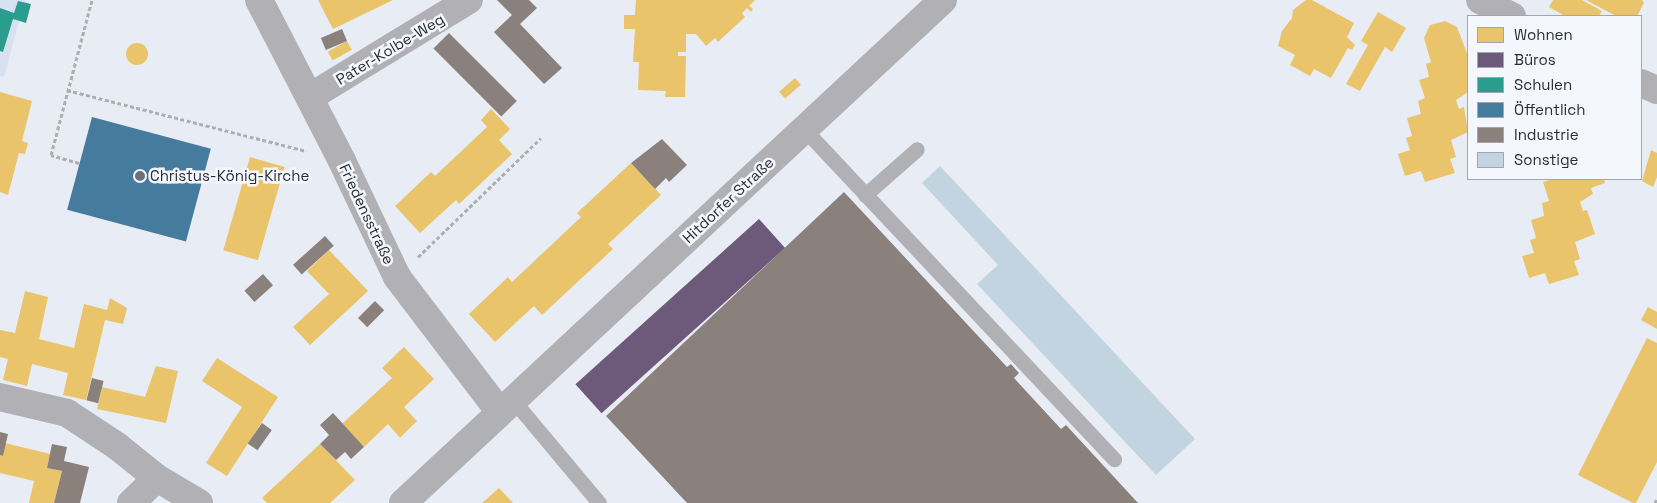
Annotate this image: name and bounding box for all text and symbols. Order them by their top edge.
street label: Pater-Kolbe-Weg [333,10,447,88]
legend [1467,15,1642,180]
text: Wohnen [1514,25,1573,44]
text: Büros [1514,50,1556,69]
text: Schulen [1514,75,1572,94]
text: Öffentlich [1514,100,1585,119]
text: Industrie [1514,125,1579,144]
text: Sonstige [1514,150,1578,169]
street label: Hitdorfer Straße [679,153,777,247]
street label: Friedensstraße [336,161,398,267]
place label: Christus-König-Kirche [150,167,309,185]
marker: Christus-König-Kirche [134,170,146,182]

